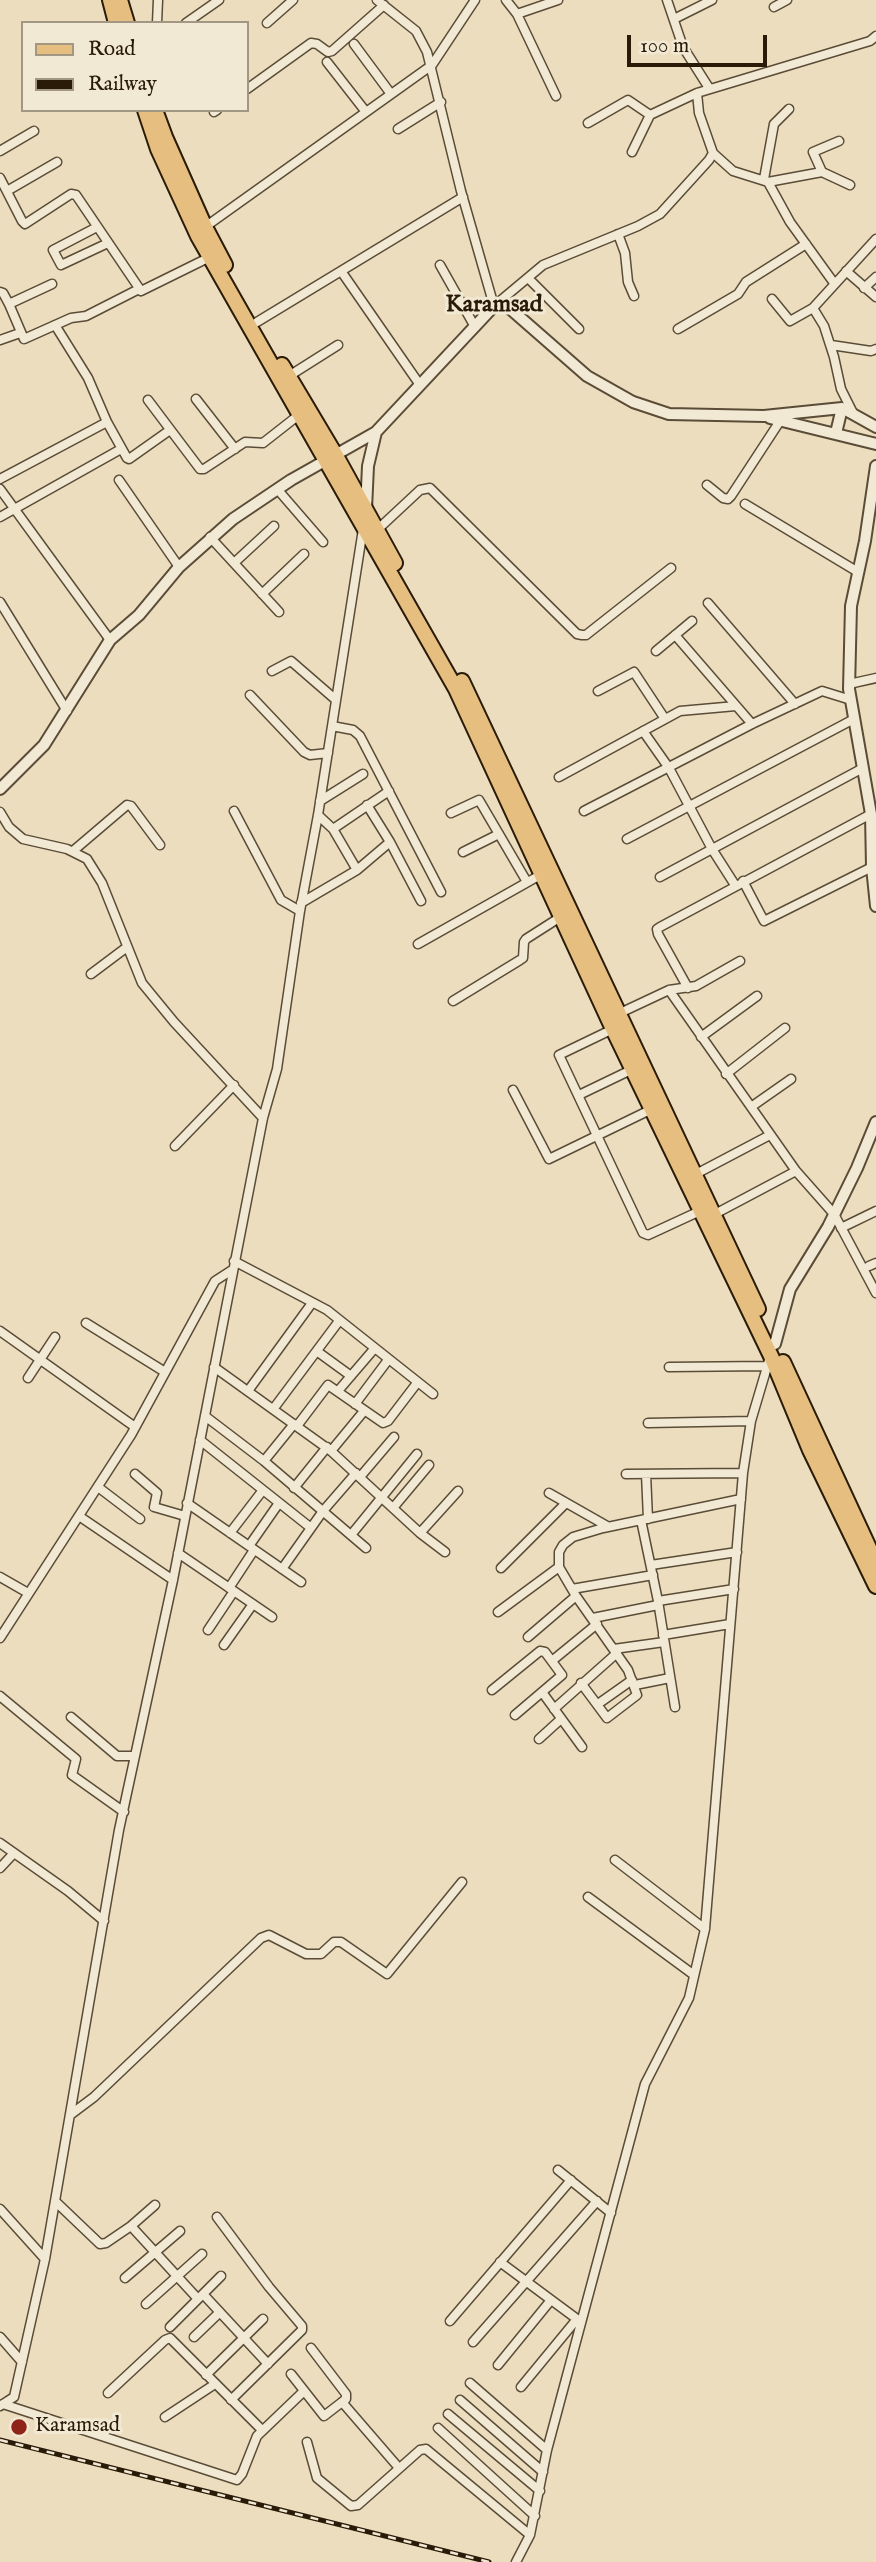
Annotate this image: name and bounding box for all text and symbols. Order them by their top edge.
legend [21,21,248,112]
scale bar [631,21,771,65]
text: 100 m [640,33,689,60]
text: Road [88,36,135,63]
text: Railway [88,71,157,98]
district label: Karamsad [445,292,543,320]
place label: Karamsad [35,2414,120,2440]
marker: Karamsad [9,2417,29,2437]

